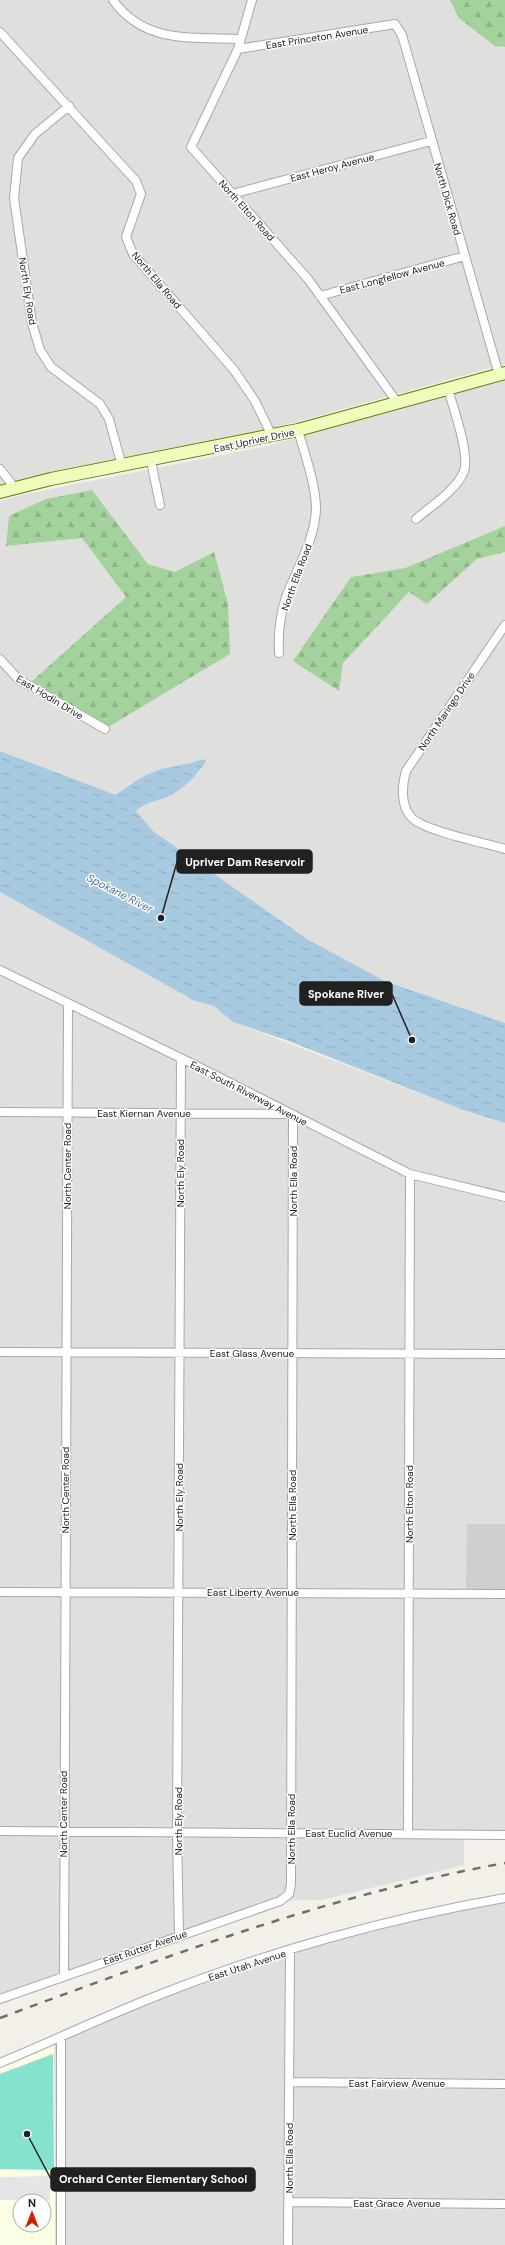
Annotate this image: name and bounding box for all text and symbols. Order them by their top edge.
street label: East Princeton Avenue [265,23,369,52]
street label: East Heroy Avenue [289,150,376,185]
street label: North Dick Road [431,161,464,237]
street label: North Elton Road [216,177,278,244]
street label: North Ella Road [129,249,184,311]
street label: North Ely Road [16,256,39,326]
street label: East Longfellow Avenue [338,256,446,297]
street label: East Upriver Drive [213,426,296,455]
street label: North Ella Road [278,542,315,612]
street label: North Maringo Drive [415,669,478,753]
street label: East Hodin Drive [14,672,86,723]
callout: Upriver Dam Reservoir [177,850,312,873]
text: Upriver Dam Reservoir [185,855,305,869]
water label: Spokane River [85,870,156,916]
callout: Spokane River [300,982,392,1005]
text: Spokane River [308,987,385,1001]
street label: East South Riverway Avenue [188,1058,310,1129]
street label: East Kiernan Avenue [97,1107,191,1120]
street label: North Center Road [61,1123,74,1209]
street label: North Ely Road [174,1139,187,1207]
street label: North Ella Road [287,1146,300,1216]
street label: East Glass Avenue [210,1347,295,1360]
street label: North Center Road [59,1447,72,1533]
street label: North Ely Road [173,1463,186,1531]
street label: North Elton Road [403,1465,416,1543]
street label: North Ella Road [286,1470,299,1540]
street label: East Liberty Avenue [207,1586,299,1599]
street label: North Center Road [57,1771,70,1857]
street label: North Ely Road [172,1787,185,1855]
street label: North Ella Road [285,1794,298,1864]
street label: East Euclid Avenue [305,1827,393,1840]
street label: East Rutter Avenue [102,1927,189,1968]
street label: East Utah Avenue [207,1947,288,1984]
street label: East Fairview Avenue [349,2077,446,2090]
street label: North Ella Road [283,2123,296,2193]
callout: Orchard Center Elementary School [51,2168,255,2191]
text: Orchard Center Elementary School [59,2172,247,2186]
north arrow [12,2193,52,2233]
text: N [28,2196,36,2210]
street label: East Grace Avenue [353,2197,441,2210]

